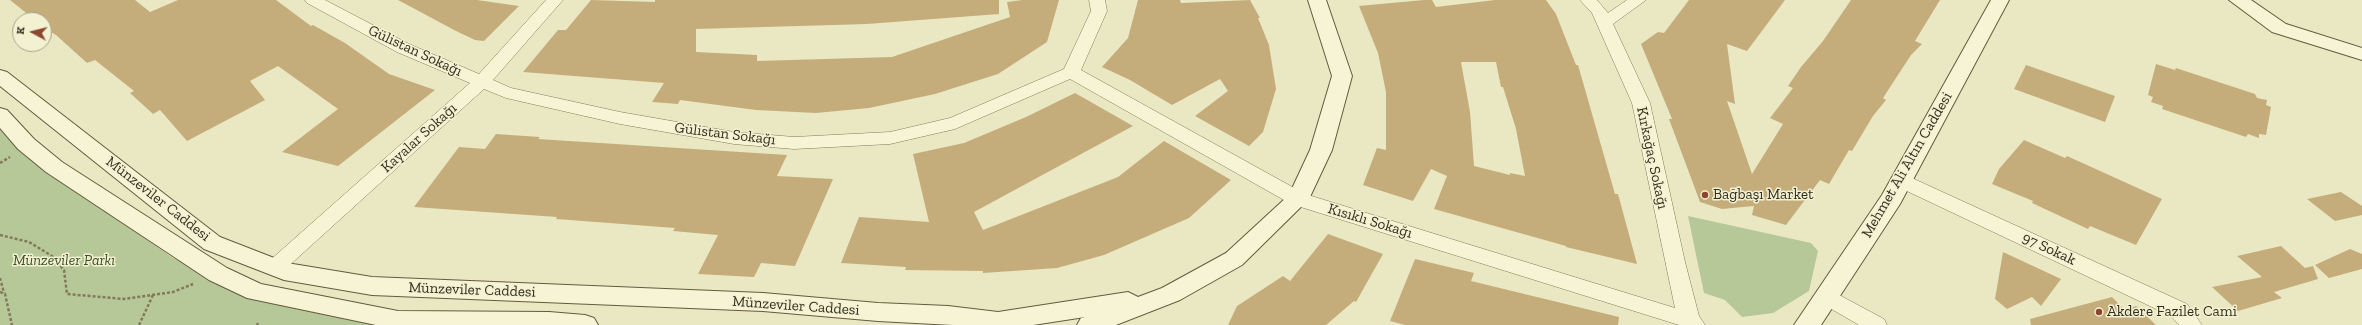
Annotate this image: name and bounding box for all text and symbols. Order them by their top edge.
north arrow [12,12,52,52]
street label: Gülistan Sokağı [365,21,465,81]
text: K [14,26,27,35]
street label: Mehmet Ali Altın Caddesi [1858,89,1956,241]
street label: Kayalar Sokağı [377,99,461,177]
street label: Kırkağaç Sokağı [1632,105,1672,211]
street label: Gülistan Sokağı [674,119,776,149]
street label: Münzeviler Caddesi [102,153,214,245]
place label: Bağbaşı Market [1713,186,1814,204]
marker: Bağbaşı Market [1700,190,1710,200]
street label: Kısıklı Sokağı [1326,200,1414,242]
street label: 97 Sokak [2019,229,2079,269]
park label: Münzeviler Parkı [13,252,115,270]
street label: Münzeviler Caddesi [408,279,536,301]
street label: Münzeviler Caddesi [732,293,860,319]
place label: Akdere Fazilet Cami [2107,303,2237,321]
marker: Akdere Fazilet Cami [2094,307,2104,317]

